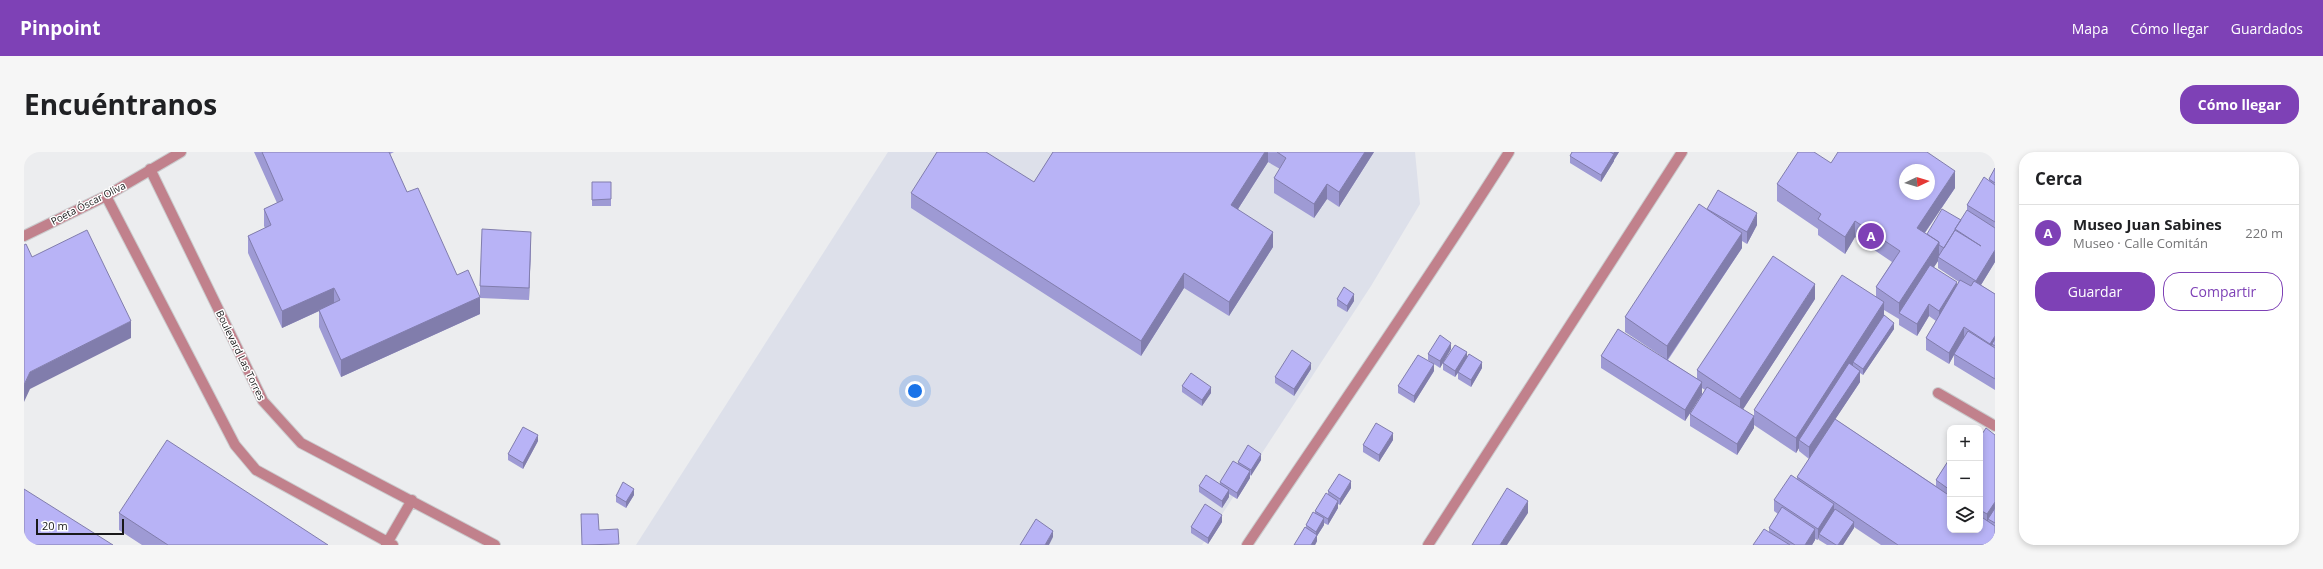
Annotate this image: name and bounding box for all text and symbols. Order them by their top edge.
text: Pinpoint [20,15,101,41]
text: Mapa [2072,19,2108,38]
text: Cómo llegar [2130,19,2209,38]
text: Guardados [2231,19,2303,38]
text: Encuéntranos [24,85,217,123]
button: Cómo llegar [2180,85,2299,124]
north arrow [1899,164,1935,200]
text: Cerca [2035,167,2083,190]
street label: Poeta Óscar Oliva [48,178,128,228]
text: Museo Juan Sabines [2073,214,2222,234]
pin: A [1858,221,1884,251]
text: A [2044,224,2052,242]
text: 220 m [2245,224,2283,242]
text: Museo · Calle Comitán [2073,234,2208,252]
button: Guardar [2035,272,2155,311]
button: Compartir [2163,272,2283,311]
street label: Boulevard Las Torres [213,308,269,402]
your location [905,381,925,401]
map controls [1947,425,1983,533]
button: + [1947,425,1983,461]
button: − [1947,461,1983,497]
button: layers [1947,497,1983,533]
scale bar [36,517,124,536]
text: 20 m [42,518,68,533]

